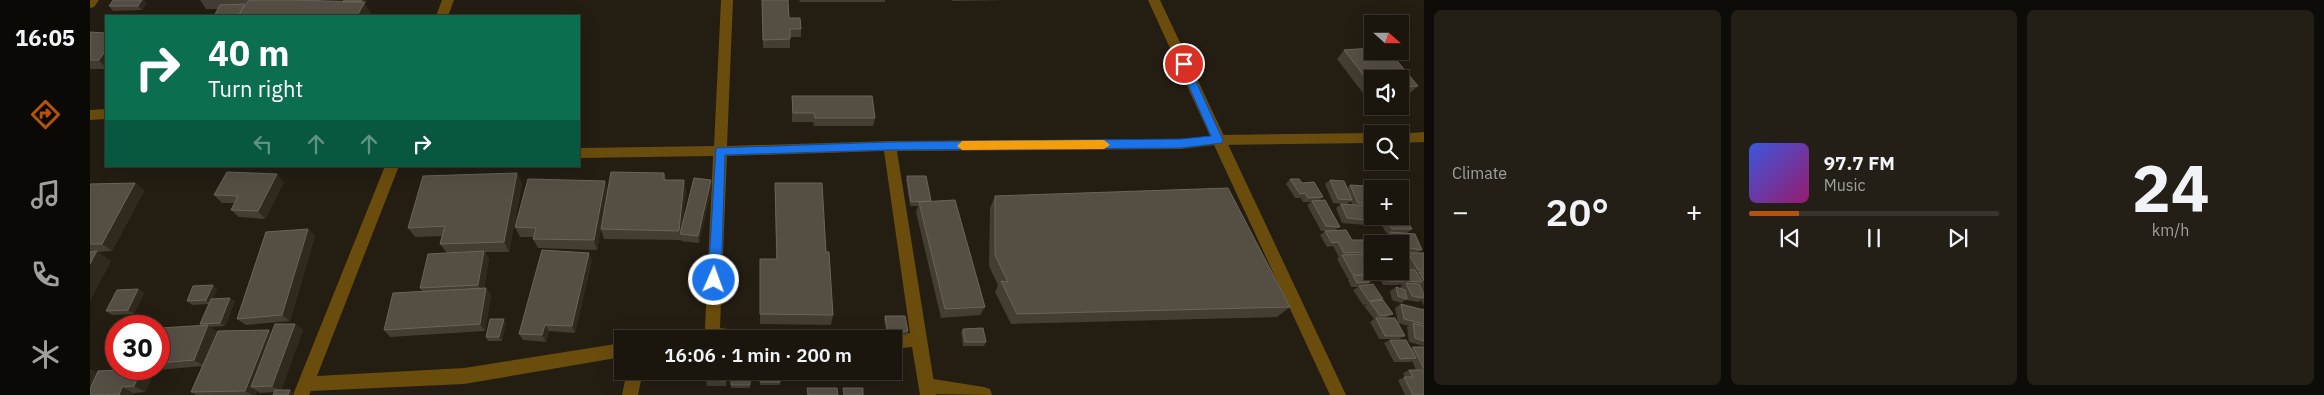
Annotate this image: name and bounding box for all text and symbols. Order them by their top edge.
north arrow [1364,15,1409,60]
map controls [1364,15,1409,280]
text: 16:05 [15,23,75,52]
text: 40 m [208,30,290,76]
icon: right [125,35,190,100]
pin [1163,43,1205,85]
icon: arrive [1170,50,1198,78]
button: sound [1364,70,1409,115]
text: Turn right [208,74,303,103]
icon: directions [28,97,63,132]
button: search [1364,125,1409,170]
icon: left [249,130,277,158]
icon: ahead [302,130,330,158]
icon: ahead [355,130,383,158]
icon: right [408,130,436,158]
text: 24 [2132,145,2210,230]
text: 97.7 FM [1824,151,1895,175]
text: Climate [1452,163,1507,183]
text: Music [1824,175,1866,195]
icon: music [28,177,63,212]
button: + [1364,180,1409,225]
text: 20° [1546,187,1609,236]
text: − [1452,193,1469,230]
text: + [1686,193,1703,230]
text: km/h [2152,220,2189,240]
icon: previous [1776,224,1804,252]
icon: pause [1860,224,1888,252]
icon: next [1944,224,1972,252]
button: − [1364,235,1409,280]
position arrow [687,253,739,305]
icon: phone [28,257,63,292]
speed limit sign: 30 [105,315,170,380]
icon: climate [28,337,63,372]
text: 16:06 · 1 min · 200 m [664,343,852,367]

